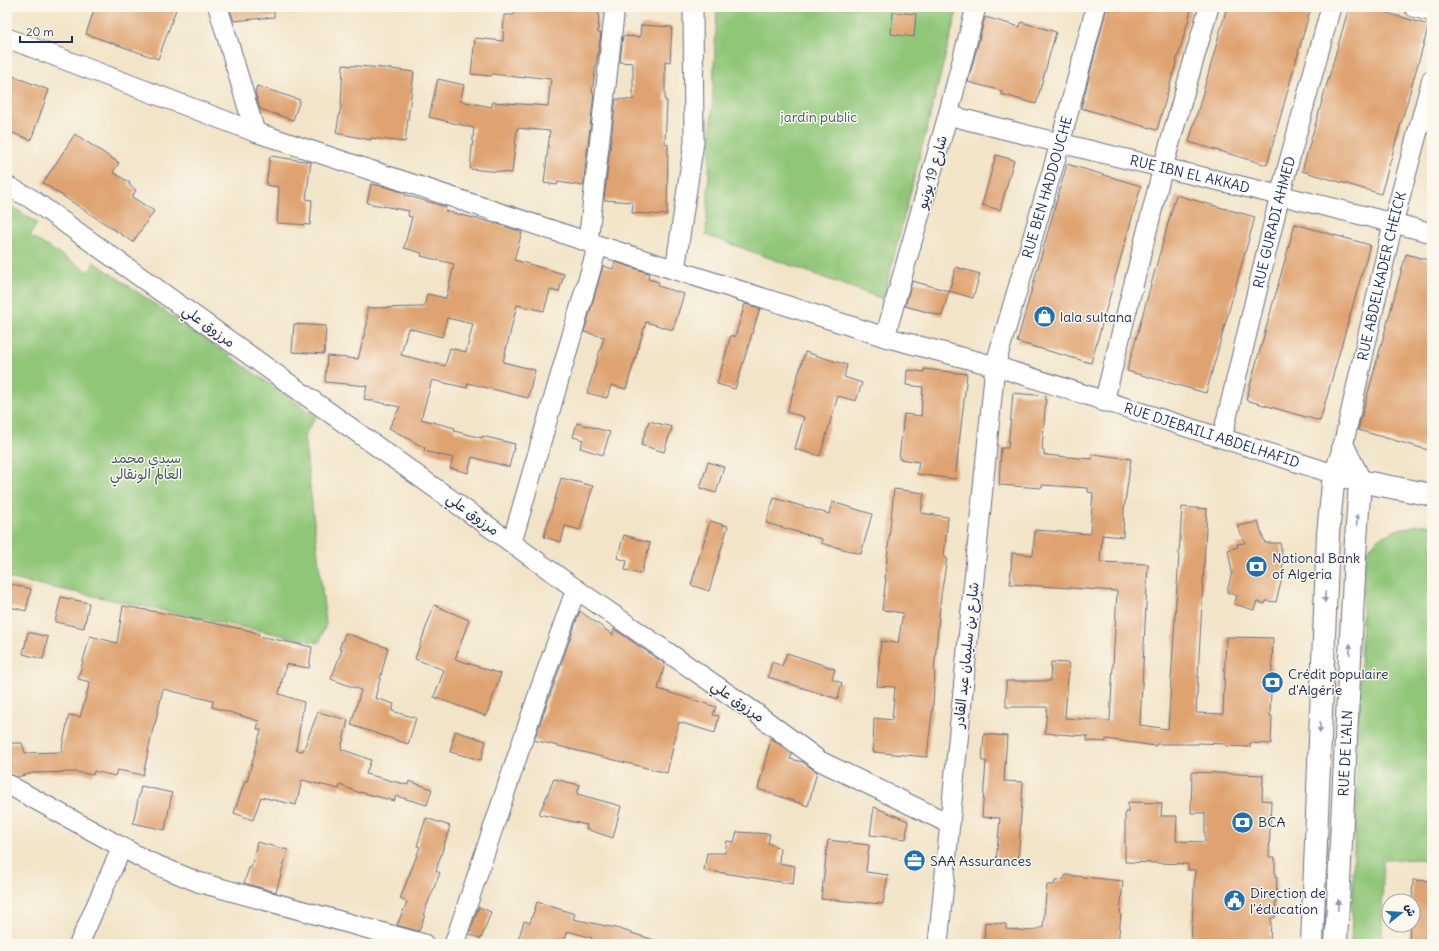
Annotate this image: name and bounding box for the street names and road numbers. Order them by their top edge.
street label: RUE BEN HADDOUCHE [1018,114,1076,260]
street label: شارع 19 يونيو [913,133,952,212]
street label: RUE IBN EL AKKAD [1128,151,1252,197]
street label: RUE GURADI AHMED [1249,154,1299,290]
street label: RUE ABDELKADER CHEICK [1353,189,1410,362]
street label: مرزوق علي [177,301,239,354]
street label: RUE DJEBAILI ABDELHAFID [1122,399,1302,471]
street label: مرزوق علي [441,489,503,542]
street label: شارع بن سليمان عبد القادر [949,581,984,730]
street label: مرزوق علي [706,676,768,729]
street label: RUE DE L'ALN [1334,710,1356,797]

